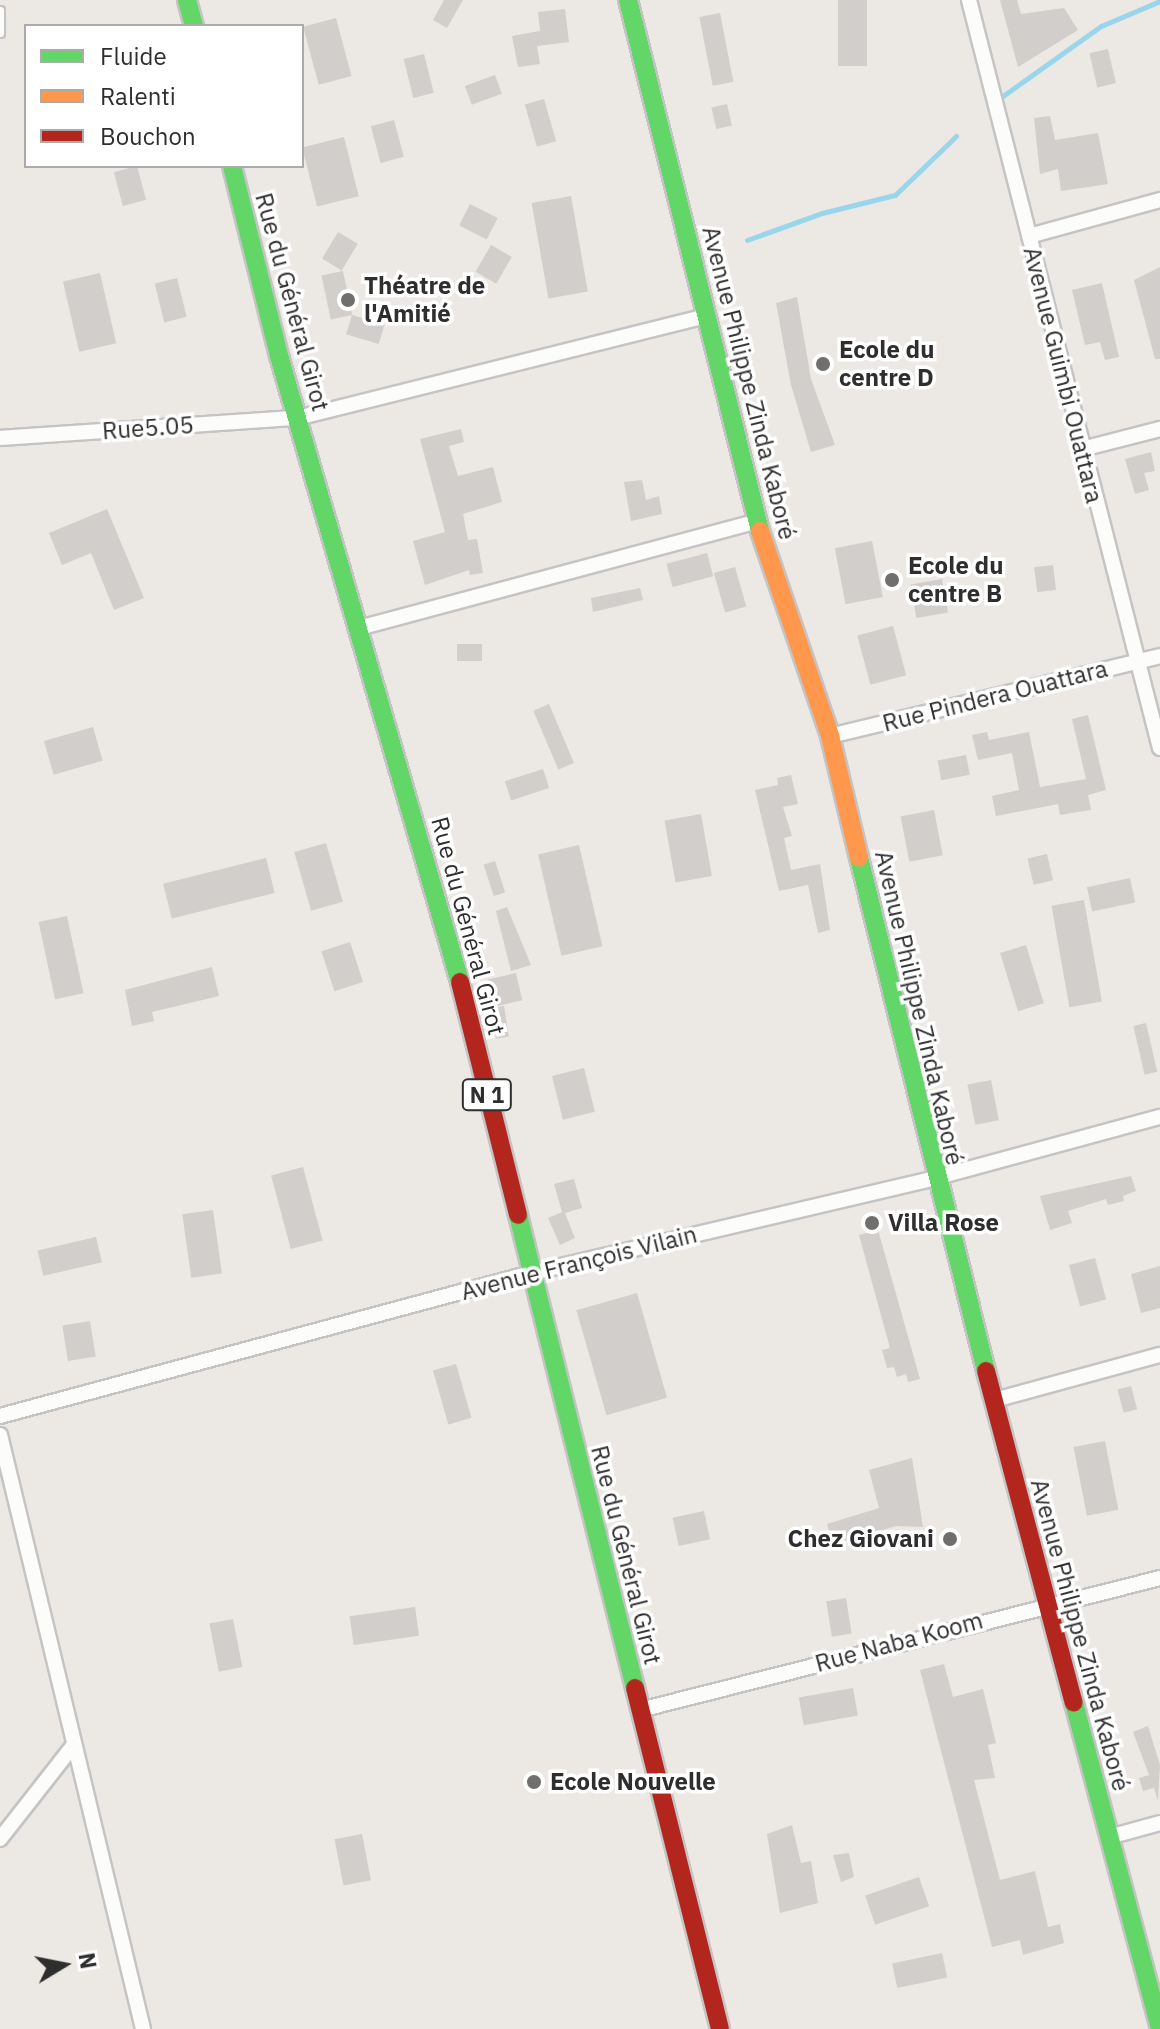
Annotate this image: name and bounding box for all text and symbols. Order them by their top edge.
legend [24,24,304,168]
text: Fluide [100,40,167,72]
text: Ralenti [100,80,176,112]
text: Bouchon [100,120,196,152]
street label: Rue du Général Girot [249,190,335,414]
street label: Avenue Philippe Zinda Kaboré [696,223,802,543]
street label: Avenue Guimbi Ouattara [1017,244,1109,506]
place label: Théatre de l'Amitié [364,272,485,328]
marker: Théatre de l'Amitié [339,291,357,309]
place label: Ecole du centre D [839,336,934,392]
marker: Ecole du centre D [814,355,832,373]
street label: Rue5.05 [101,410,195,446]
place label: Ecole du centre B [908,552,1003,608]
marker: Ecole du centre B [883,571,901,589]
street label: Rue Pindera Ouattara [880,654,1110,738]
street label: Rue du Général Girot [425,814,511,1038]
street label: Avenue Philippe Zinda Kaboré [869,848,969,1168]
road number: N 1 [461,1077,513,1113]
place label: Villa Rose [888,1209,999,1237]
marker: Villa Rose [863,1214,881,1232]
street label: Avenue François Vilain [458,1220,700,1306]
street label: Rue du Général Girot [585,1443,667,1667]
street label: Avenue Philippe Zinda Kaboré [1024,1476,1136,1794]
place label: Chez Giovani [788,1525,934,1553]
marker: Chez Giovani [941,1530,959,1548]
street label: Rue Naba Koom [812,1606,986,1678]
place label: Ecole Nouvelle [550,1768,716,1796]
marker: Ecole Nouvelle [525,1773,543,1791]
north arrow [24,1925,104,2005]
text: N [72,1950,104,1971]

